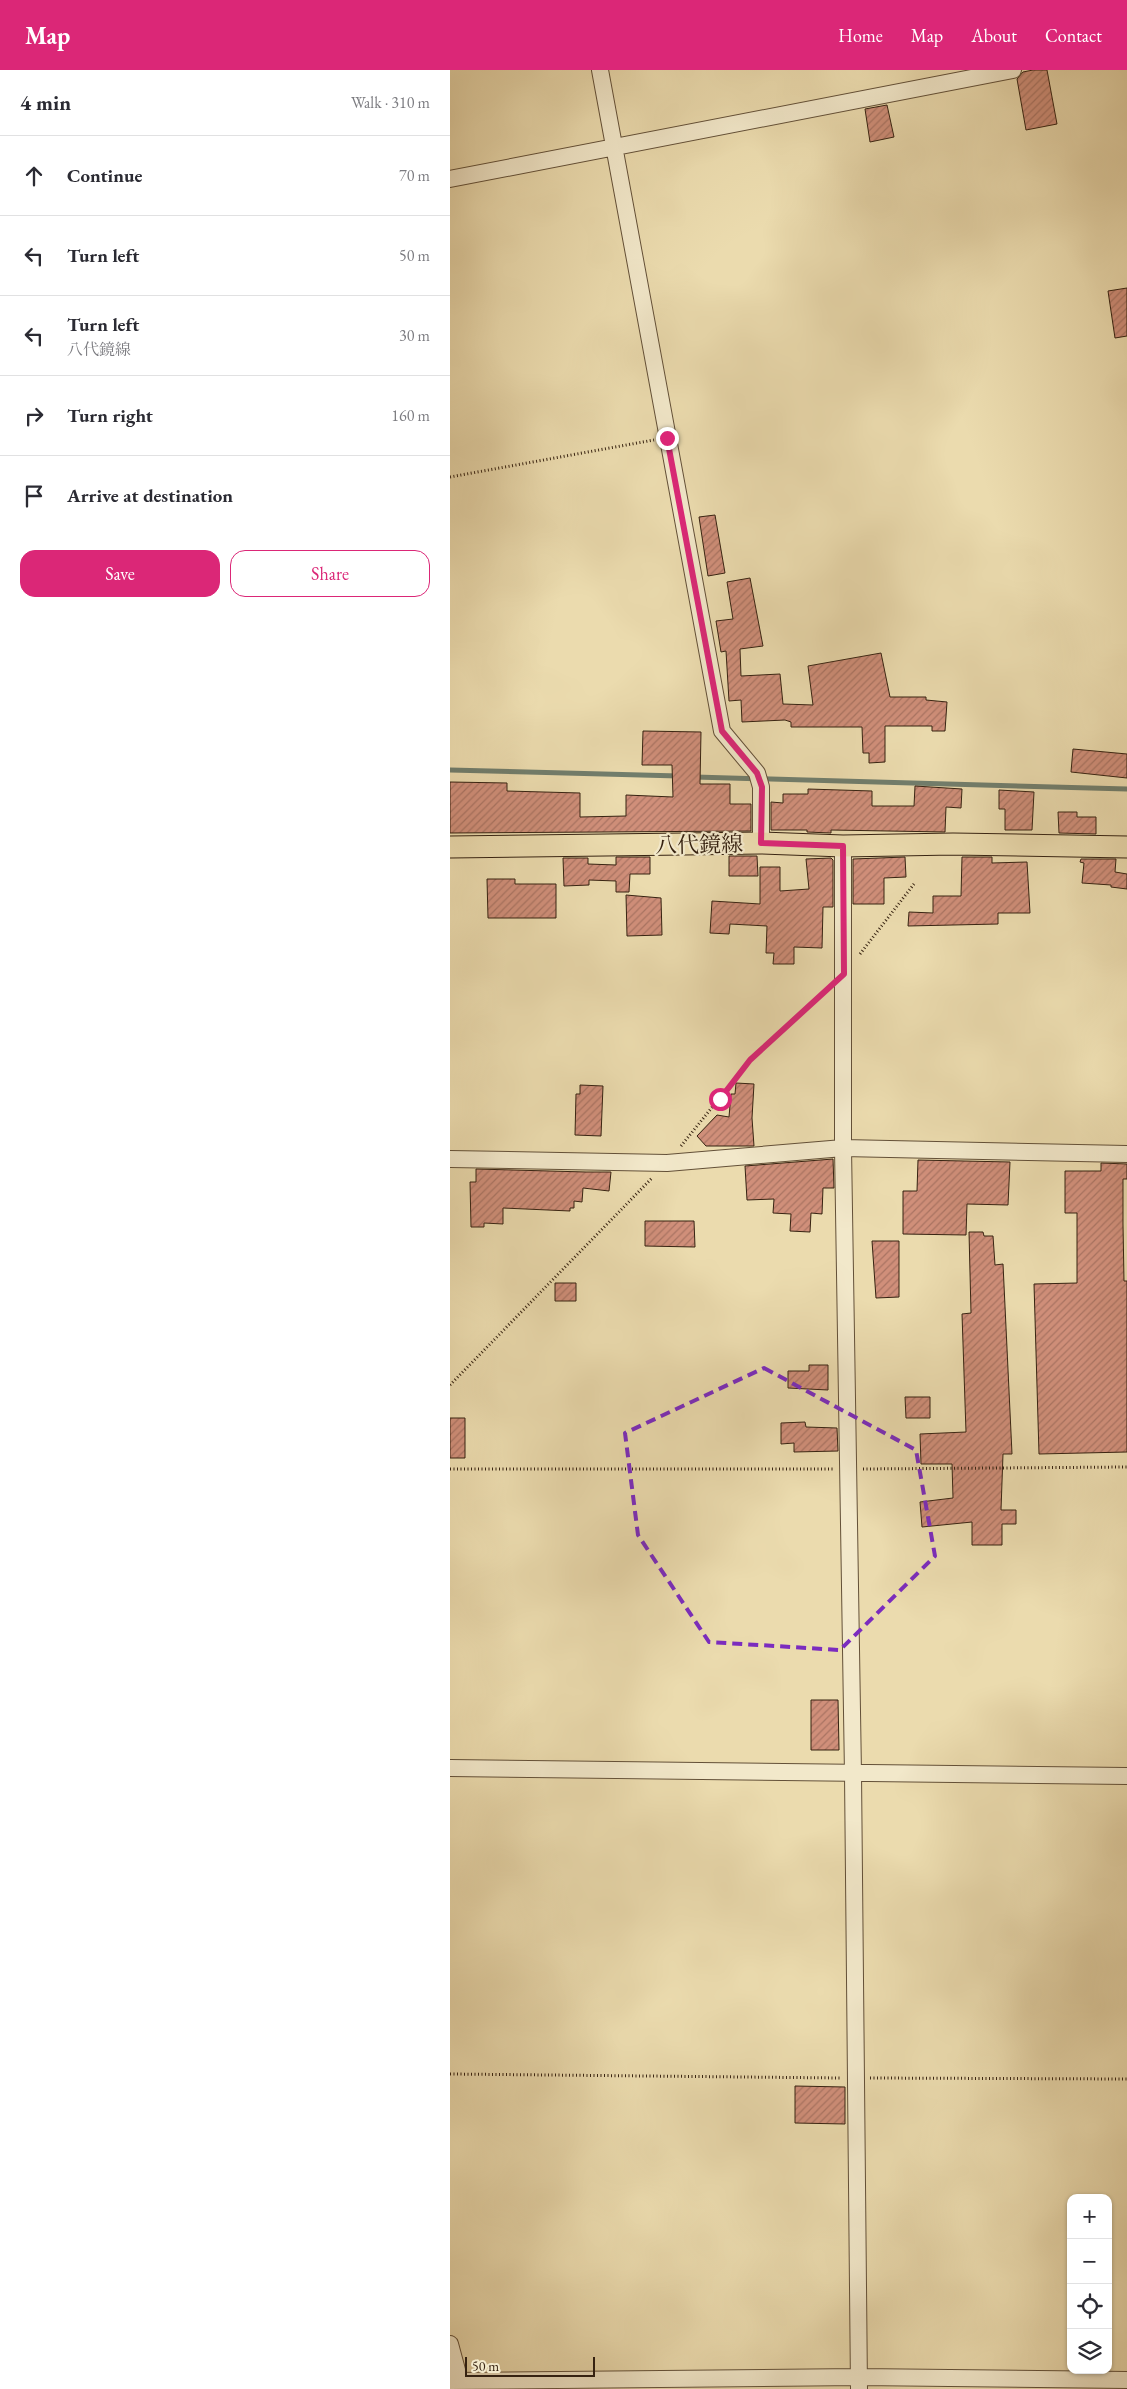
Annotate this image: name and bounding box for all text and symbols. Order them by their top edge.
text: Map [25,20,70,51]
text: Home [838,24,883,47]
text: Map [911,24,943,47]
text: About [971,24,1017,47]
text: Contact [1045,24,1102,47]
text: 4 min [20,89,71,116]
text: Walk · 310 m [351,92,430,113]
icon: ahead [20,162,48,190]
text: Continue [67,163,142,188]
text: 70 m [399,165,430,186]
icon: left [20,242,48,270]
text: Turn left [67,243,139,268]
text: 50 m [399,245,430,266]
text: Turn left [67,312,139,337]
icon: left [20,322,48,350]
text: 30 m [399,325,430,346]
text: 八代鏡線 [67,339,131,360]
icon: right [20,402,48,430]
text: Turn right [67,403,153,428]
text: 160 m [391,405,430,426]
route end [656,427,679,450]
icon: arrive [20,482,48,510]
text: Arrive at destination [67,483,233,508]
button: Save [20,550,220,597]
button: Share [230,550,430,597]
street label: 八代鏡線 [655,829,743,860]
route start [709,1088,732,1111]
map controls [1067,2194,1112,2374]
button: + [1067,2194,1112,2239]
button: − [1067,2239,1112,2284]
button: locate [1067,2284,1112,2329]
button: layers [1067,2329,1112,2374]
scale bar [465,2354,595,2377]
text: 50 m [472,2357,499,2375]

